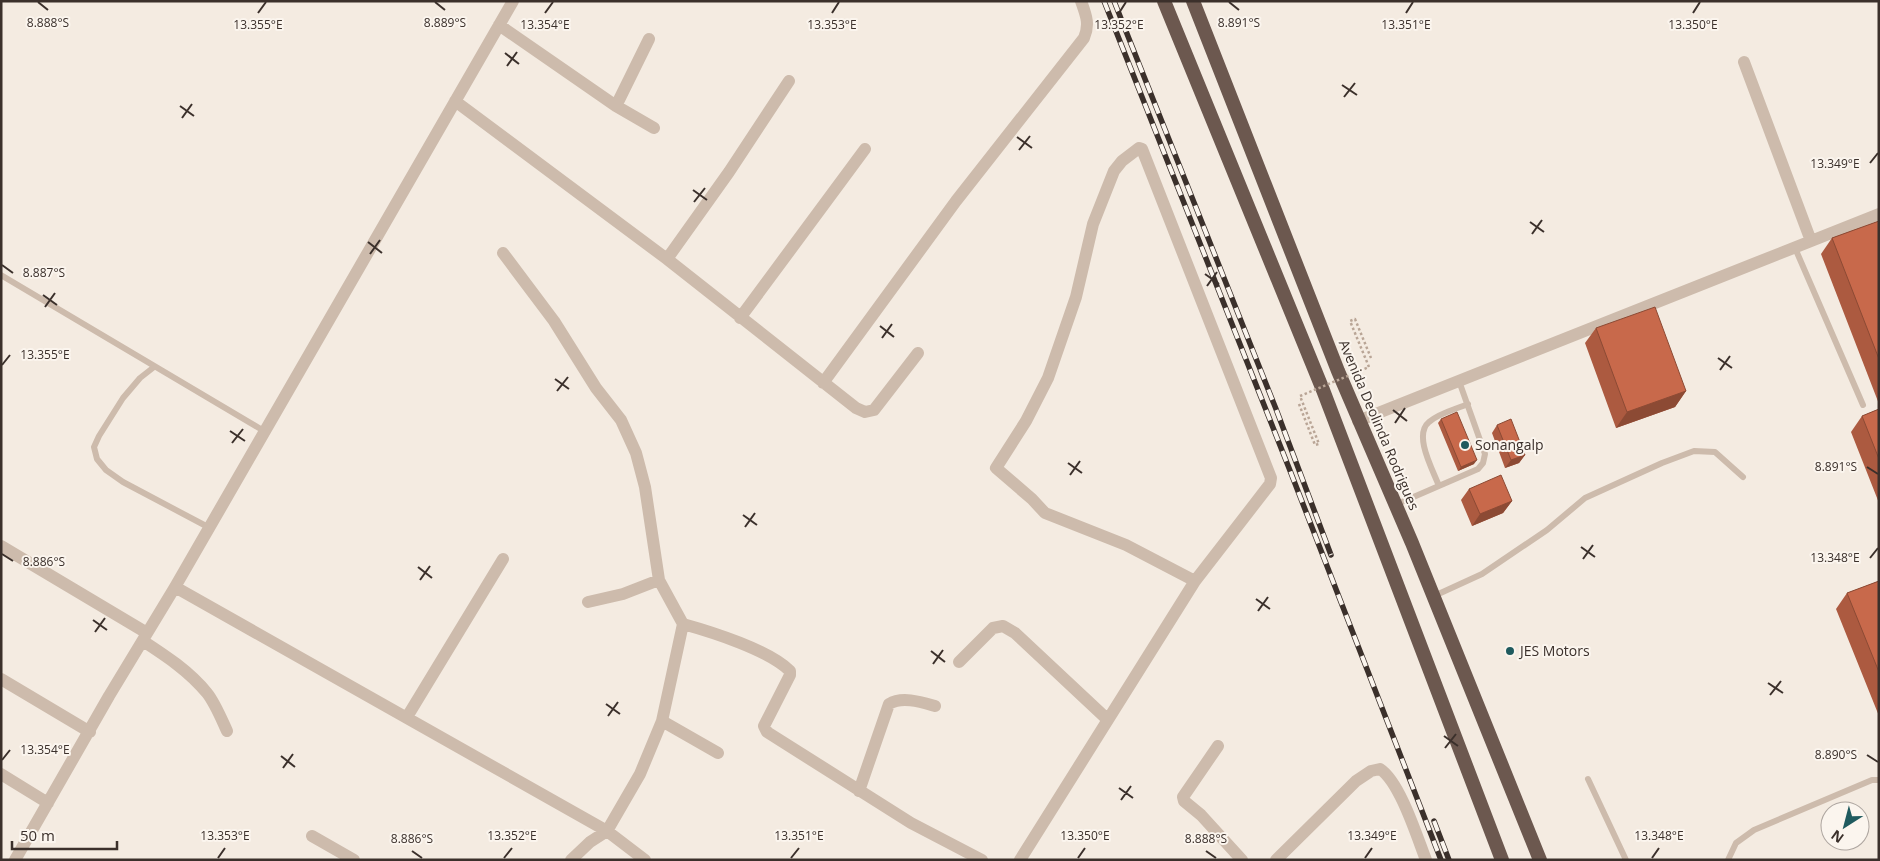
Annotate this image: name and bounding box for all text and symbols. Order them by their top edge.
text: 8.888°S [27,14,69,31]
text: 8.889°S [424,14,466,31]
text: 8.891°S [1218,14,1260,31]
text: 13.355°E [233,16,283,33]
text: 13.354°E [520,16,570,33]
text: 13.353°E [807,16,857,33]
text: 13.352°E [1094,16,1144,33]
text: 13.351°E [1381,16,1431,33]
text: 13.350°E [1668,16,1718,33]
text: 13.349°E [1810,155,1860,172]
text: 8.887°S [23,264,65,281]
street label: Avenida Deolinda Rodrigues [1335,337,1424,513]
text: 13.355°E [20,346,70,363]
place label: Sonangalp [1475,435,1544,454]
marker: Sonangalp [1459,439,1471,451]
text: 8.891°S [1815,458,1857,475]
text: 13.348°E [1810,549,1860,566]
text: 8.886°S [23,553,65,570]
place label: JES Motors [1518,641,1590,660]
marker: JES Motors [1504,645,1516,657]
text: 13.354°E [20,741,70,758]
text: 8.890°S [1815,746,1857,763]
north arrow [1820,801,1870,851]
scale bar [12,818,118,850]
text: 50 m [20,825,55,845]
text: N [1827,826,1847,848]
text: 13.353°E [200,827,250,844]
text: 13.352°E [487,827,537,844]
text: 13.351°E [774,827,824,844]
text: 13.350°E [1060,827,1110,844]
text: 13.349°E [1347,827,1397,844]
text: 13.348°E [1634,827,1684,844]
text: 8.886°S [391,830,433,847]
text: 8.888°S [1185,830,1227,847]

